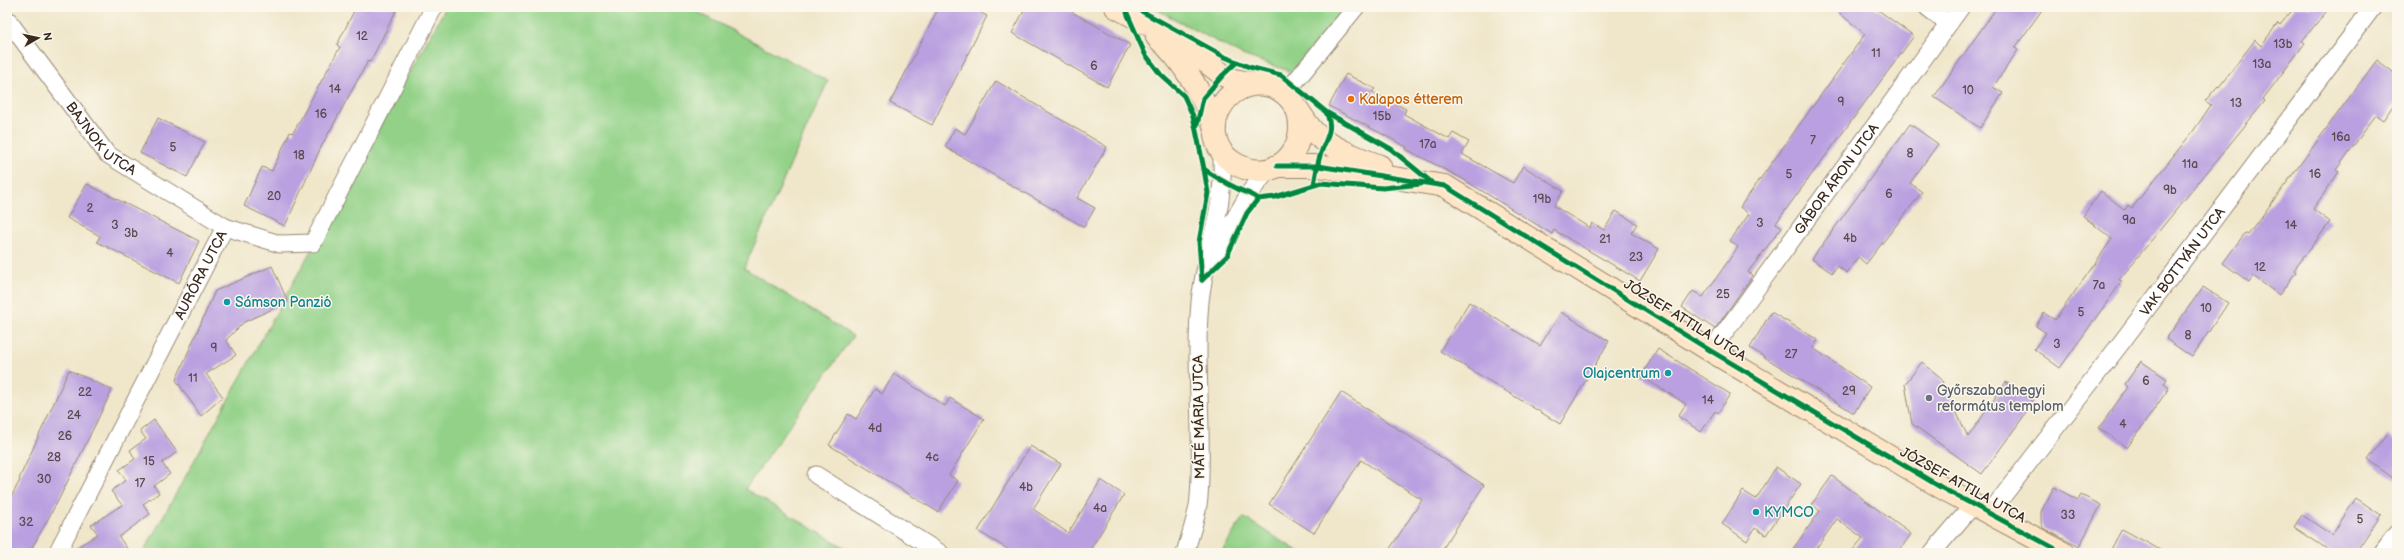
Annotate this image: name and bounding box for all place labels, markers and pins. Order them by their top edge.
place label: Kalapos étterem [1359,91,1463,108]
marker: Kalapos étterem [1346,94,1356,104]
place label: Sámson Panzió [235,294,332,311]
marker: Sámson Panzió [222,297,232,307]
place label: Olajcentrum [1583,365,1660,382]
marker: Olajcentrum [1663,368,1673,378]
place label: Győrszabadhegyi református templom [1937,382,2064,415]
marker: Győrszabadhegyi református templom [1924,393,1934,403]
place label: KYMCO [1764,504,1814,521]
marker: KYMCO [1751,507,1761,517]

